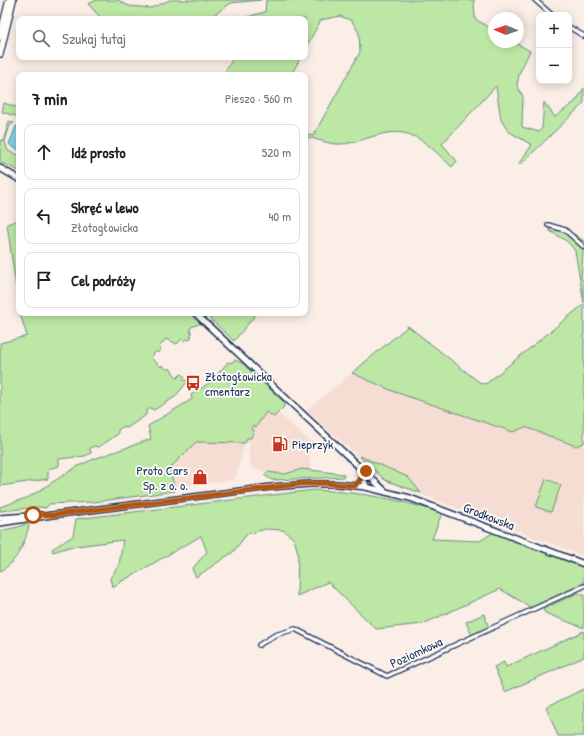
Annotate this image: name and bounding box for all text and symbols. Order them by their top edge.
north arrow [488,12,524,48]
map controls [536,12,572,84]
button: + [536,12,572,48]
search box [16,16,308,60]
icon: search [30,27,52,49]
text: Szukaj tutaj [62,28,126,49]
button: − [536,48,572,84]
text: 7 min [32,87,67,110]
text: Pieszo · 560 m [225,89,292,107]
icon: ahead [33,141,55,163]
text: Idź prosto [71,142,125,163]
text: 520 m [262,143,291,161]
text: Skręć w lewo [71,197,138,218]
icon: left [33,205,55,227]
text: 40 m [268,207,291,225]
text: Złotogłowicka [71,218,138,236]
icon: arrive [33,269,55,291]
text: Cel podróży [71,270,136,291]
place label: Złotogłowicka cmentarz [205,367,272,400]
bus stop icon: Złotogłowicka cmentarz [184,374,202,392]
fuel station icon: Pieprzyk [271,435,289,453]
place label: Pieprzyk [292,435,334,453]
place label: Proto Cars Sp. z o. o. [137,461,188,494]
route end [357,462,375,480]
shop icon: Proto Cars Sp. z o. o. [191,468,209,486]
street label: Grodkowska [461,498,517,534]
route start [24,506,42,524]
street label: Poziomkowa [387,632,445,672]

